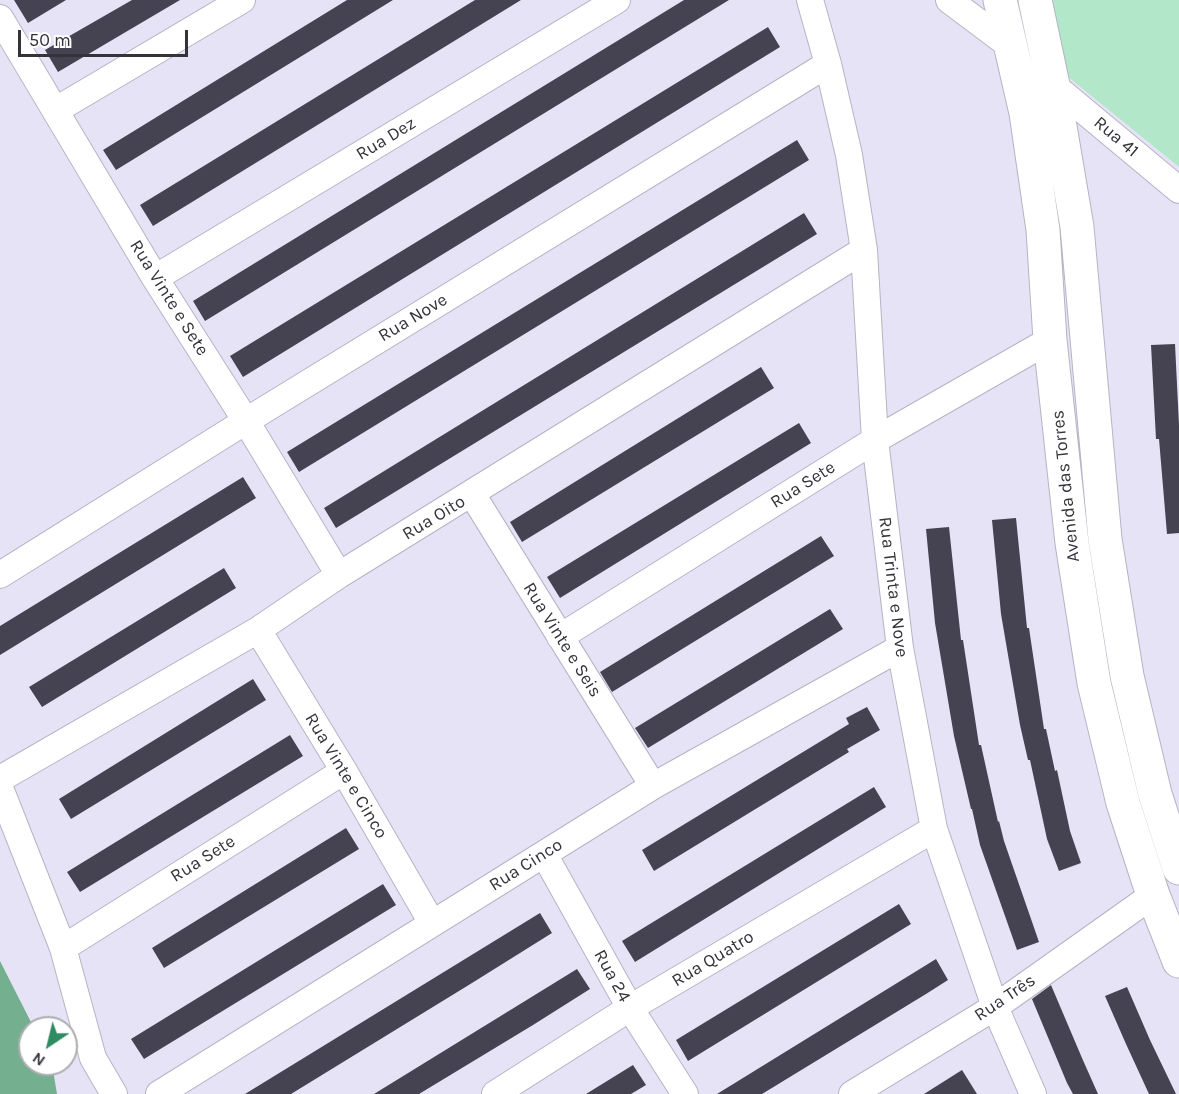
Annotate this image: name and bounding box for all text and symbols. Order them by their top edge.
scale bar [21,18,190,56]
text: 50 m [29,29,71,51]
street label: Rua 41 [1089,112,1143,162]
street label: Rua Dez [352,113,420,165]
street label: Rua Vinte e Sete [125,236,213,360]
street label: Rua Nove [375,289,451,347]
street label: Avenida das Torres [1047,409,1085,563]
street label: Rua Sete [767,457,839,513]
street label: Rua Oito [399,491,469,545]
street label: Rua Trinta e Nove [874,515,912,659]
street label: Rua Vinte e Seis [518,579,606,701]
street label: Rua Vinte e Cinco [300,709,392,843]
street label: Rua Sete [167,831,239,887]
street label: Rua Cinco [485,834,567,896]
street label: Rua Quatro [668,926,758,992]
street label: Rua 24 [589,946,635,1006]
street label: Rua Três [970,970,1040,1026]
north arrow [18,1016,78,1076]
text: N [28,1048,49,1071]

